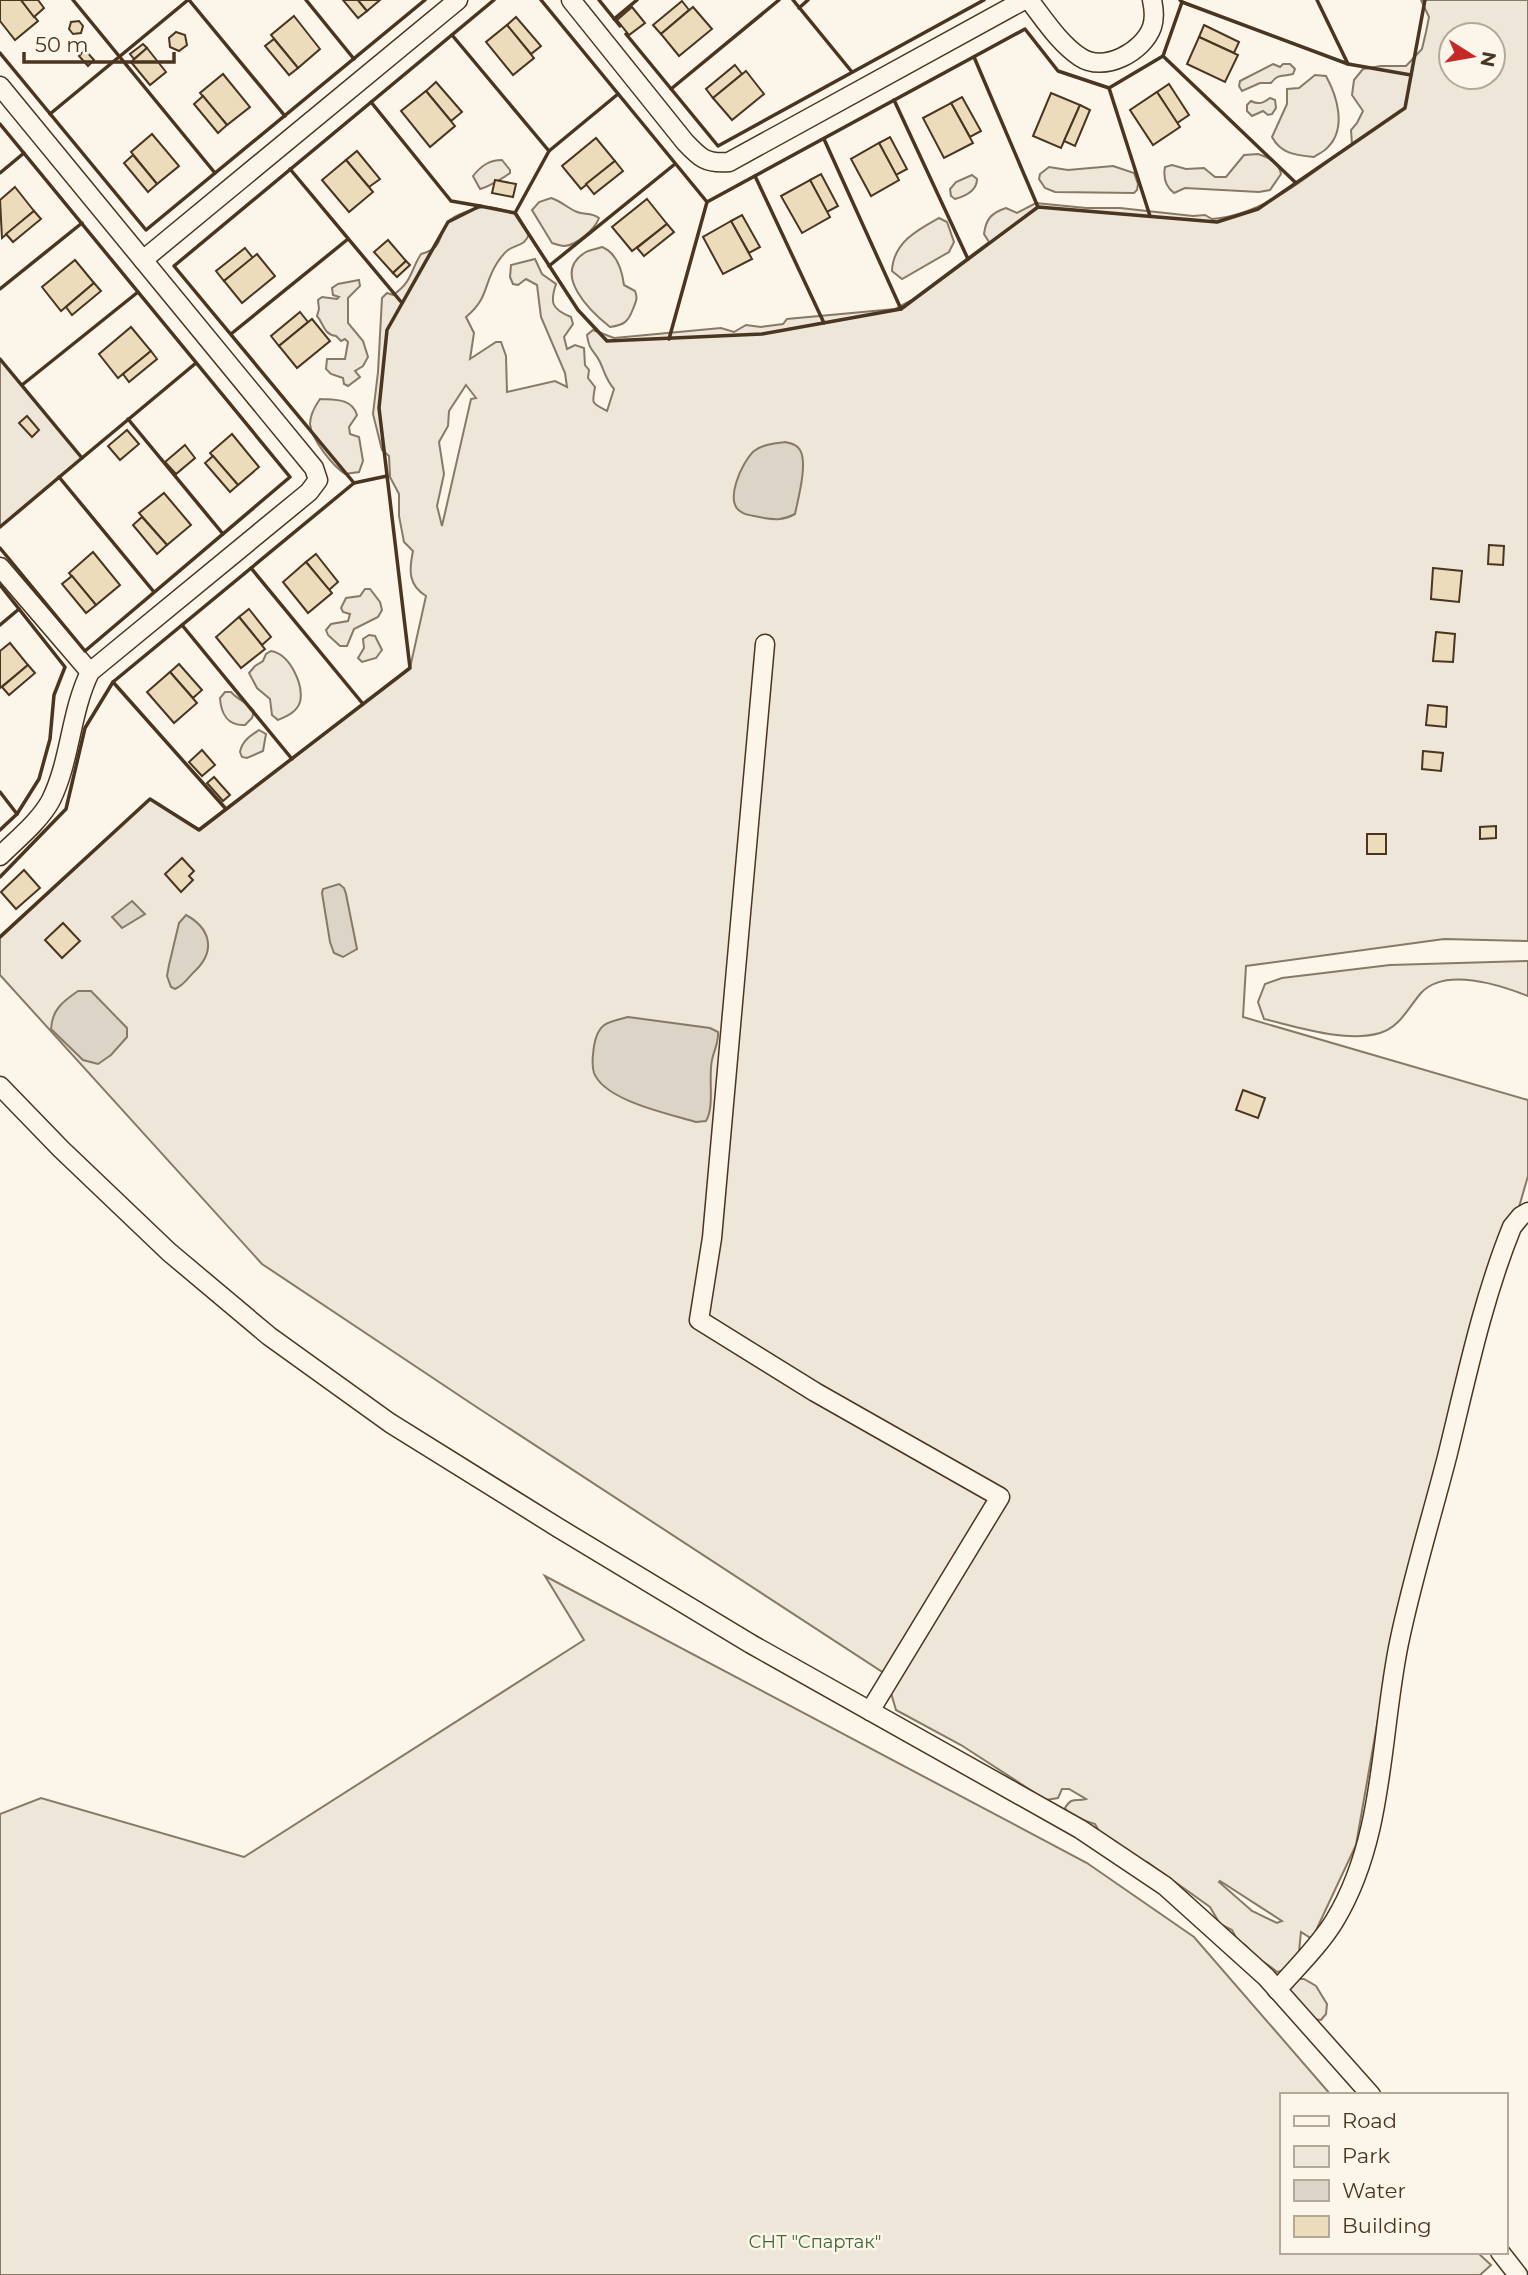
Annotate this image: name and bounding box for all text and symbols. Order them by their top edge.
scale bar [24,21,175,65]
north arrow [1437,21,1507,91]
text: 50 m [35,32,89,57]
text: N [1475,49,1501,69]
legend [1280,2093,1507,2254]
text: Road [1342,2108,1397,2133]
text: Park [1342,2143,1390,2168]
text: Water [1342,2178,1406,2203]
text: Building [1342,2213,1432,2238]
park label: СНТ "Спартак" [748,2231,882,2253]

